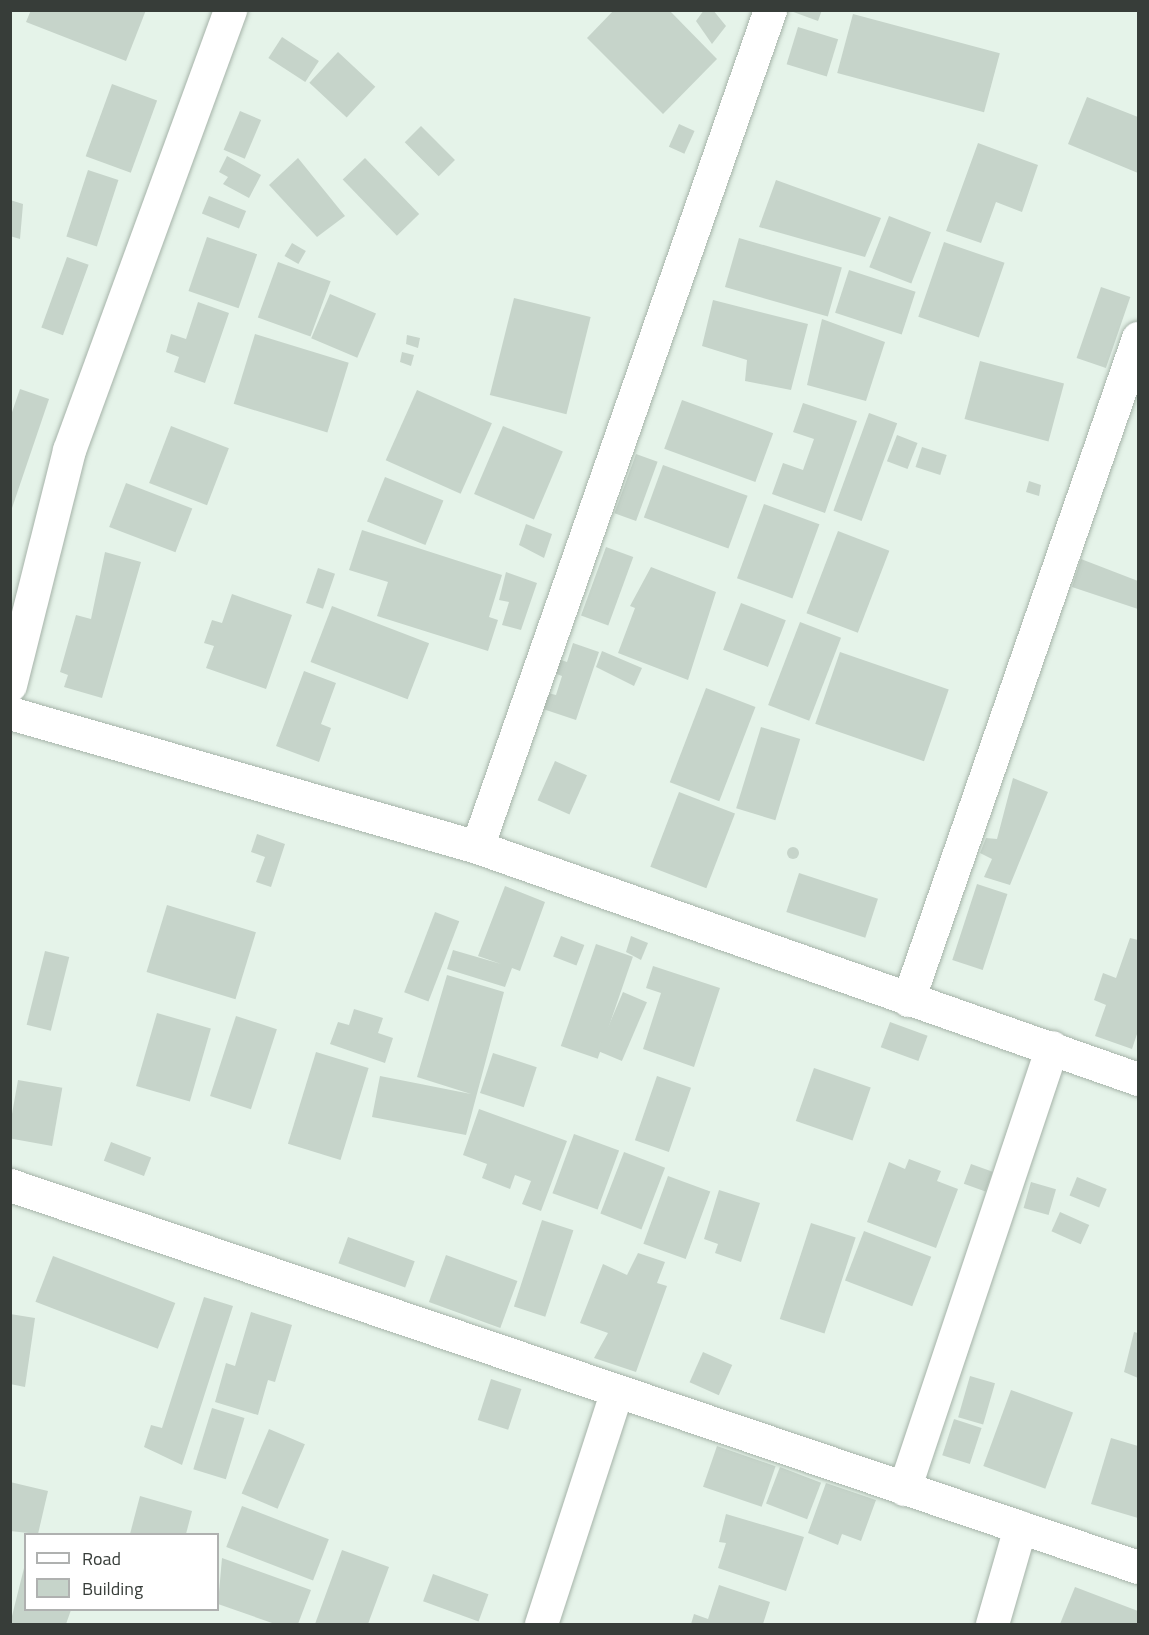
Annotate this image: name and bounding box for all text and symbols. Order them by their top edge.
legend [24,1533,219,1611]
text: Road [82,1545,121,1572]
text: Building [82,1575,143,1602]

